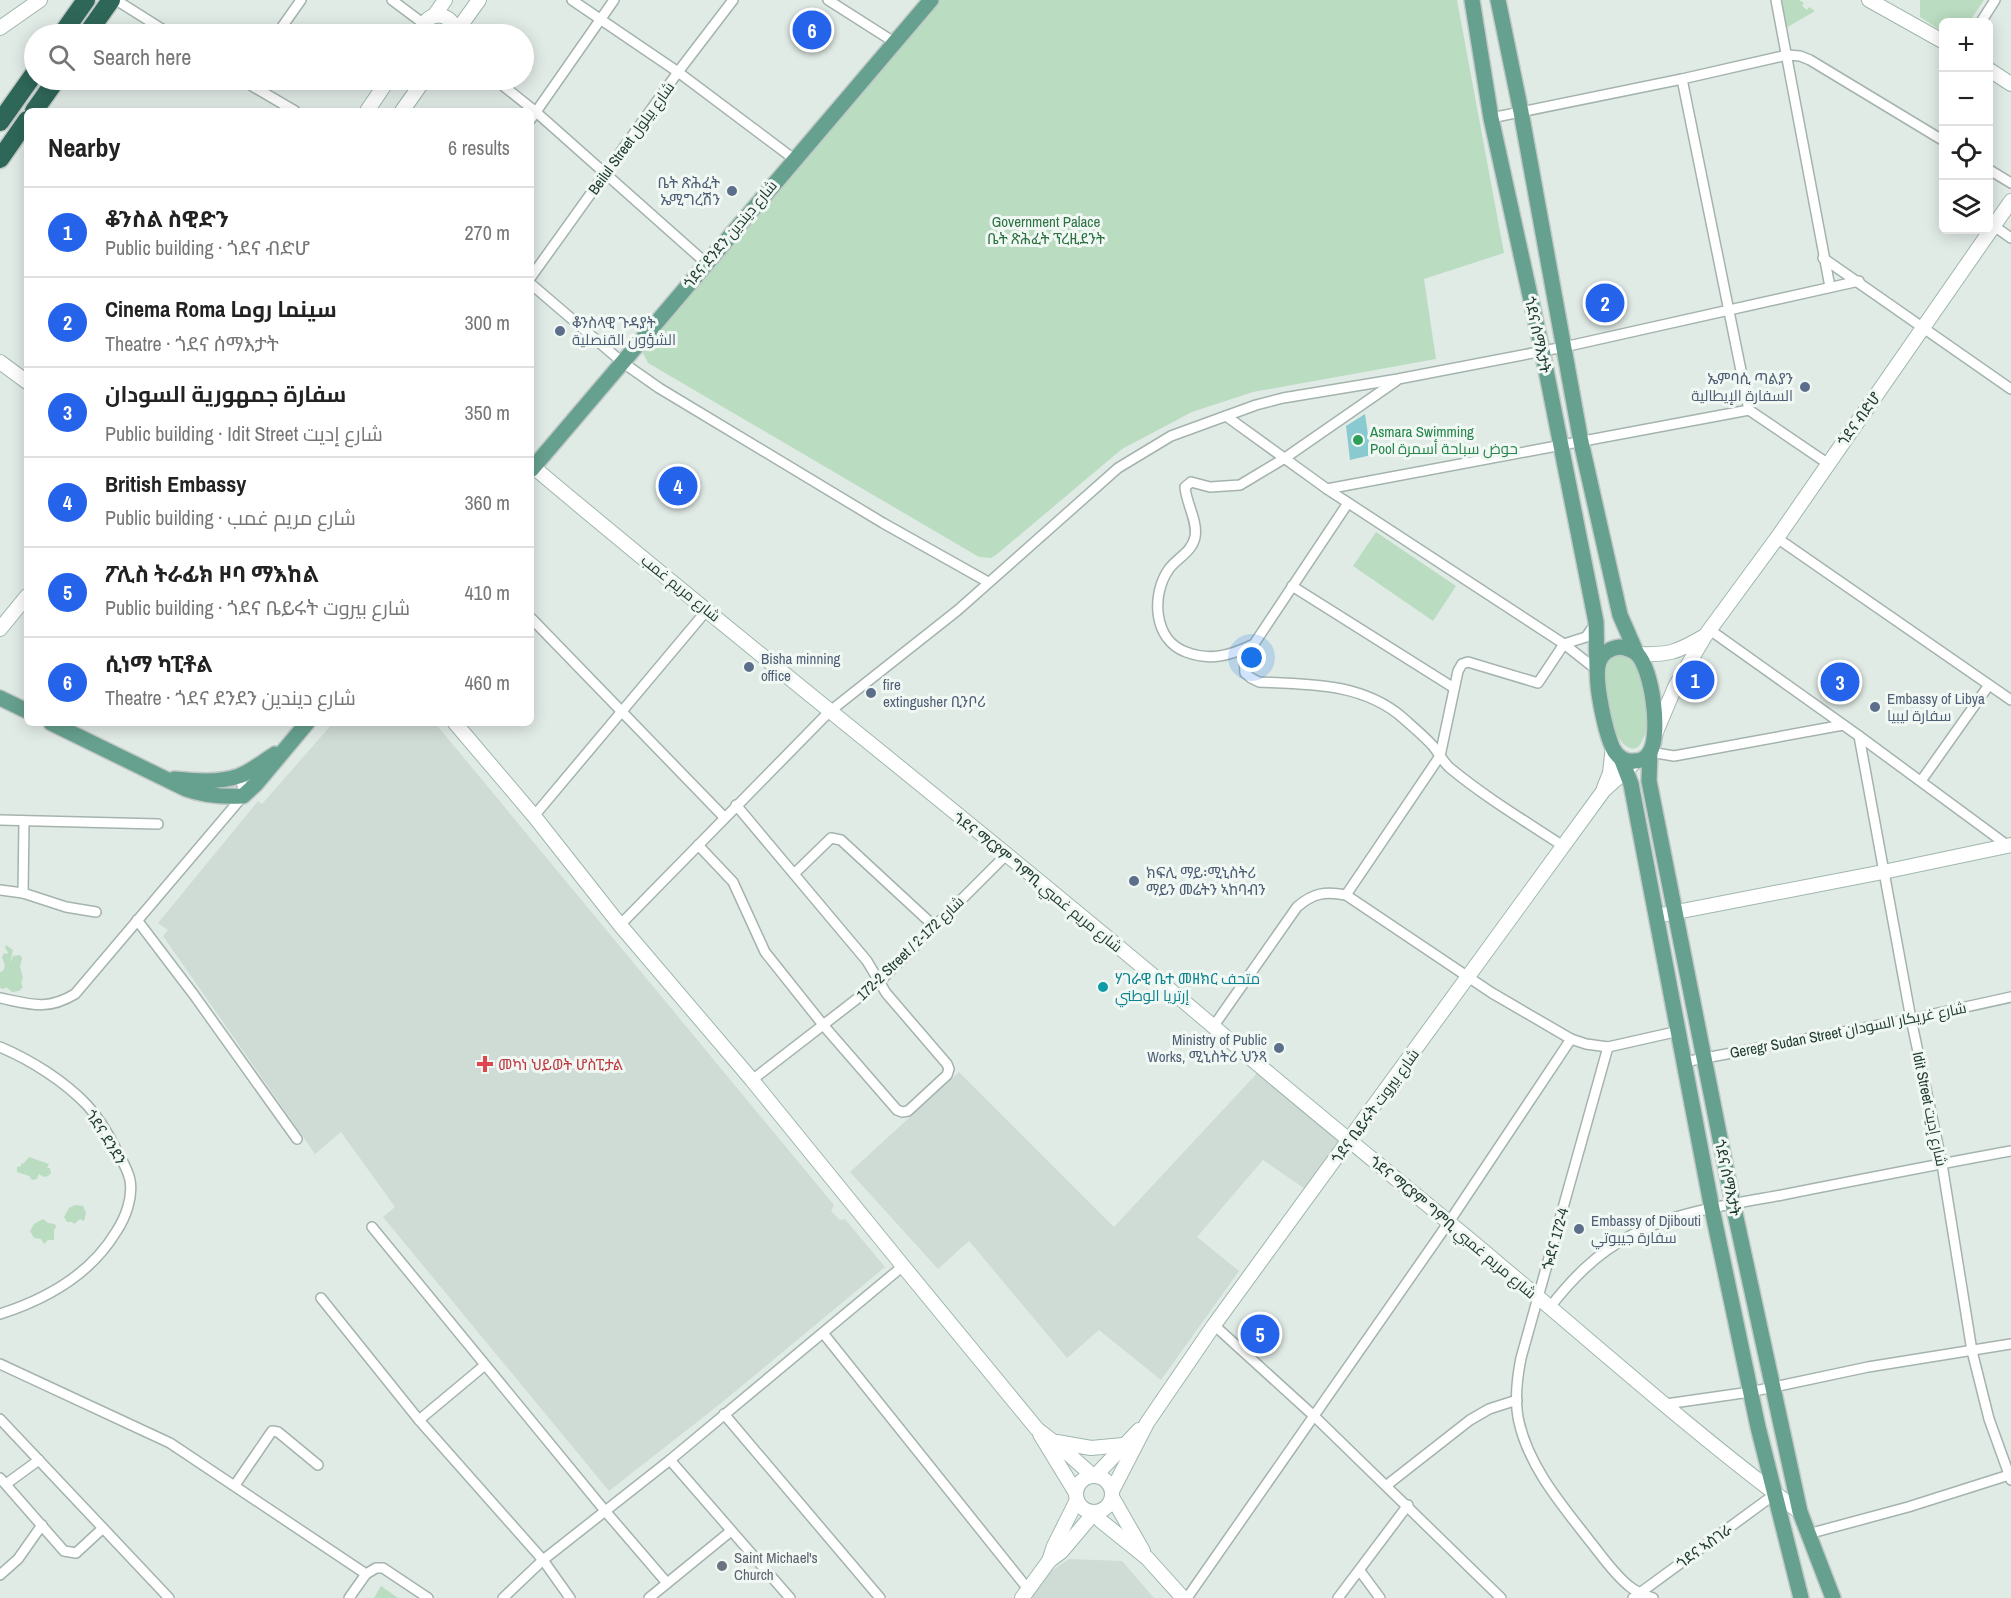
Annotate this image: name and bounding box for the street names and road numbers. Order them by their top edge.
street label: Beilul Street شارع بيلول [583,77,680,199]
street label: ጎደና ደንደን شارع ديندين [678,175,782,293]
street label: ጎደና ሰማእታት [1520,295,1556,375]
street label: ጎደና ብድሆ [1832,387,1886,450]
street label: شارع مريم غمب [636,550,725,627]
street label: ጎደና ማርያም ግምቢ شارع مريم غمبي [948,807,1127,958]
street label: 172-2 Street / شارع 172-2 [852,891,969,1006]
street label: Geregr Sudan Street شارع غريكار السودان [1728,997,1968,1064]
street label: ጎደና ቤይሩት شارع بيروت [1326,1044,1425,1168]
street label: Idit Street شارع إديت [1907,1050,1952,1169]
street label: ጎደና ደንደን [81,1105,131,1169]
street label: ጎደና ሰማእታት [1710,1138,1746,1218]
street label: ጎደና ማርያም ግምቢ شارع مريم غمبي [1364,1151,1541,1305]
street label: ጐደና 172-4 [1537,1205,1573,1272]
street label: ጎደና ኣስገራ [1672,1519,1736,1573]

